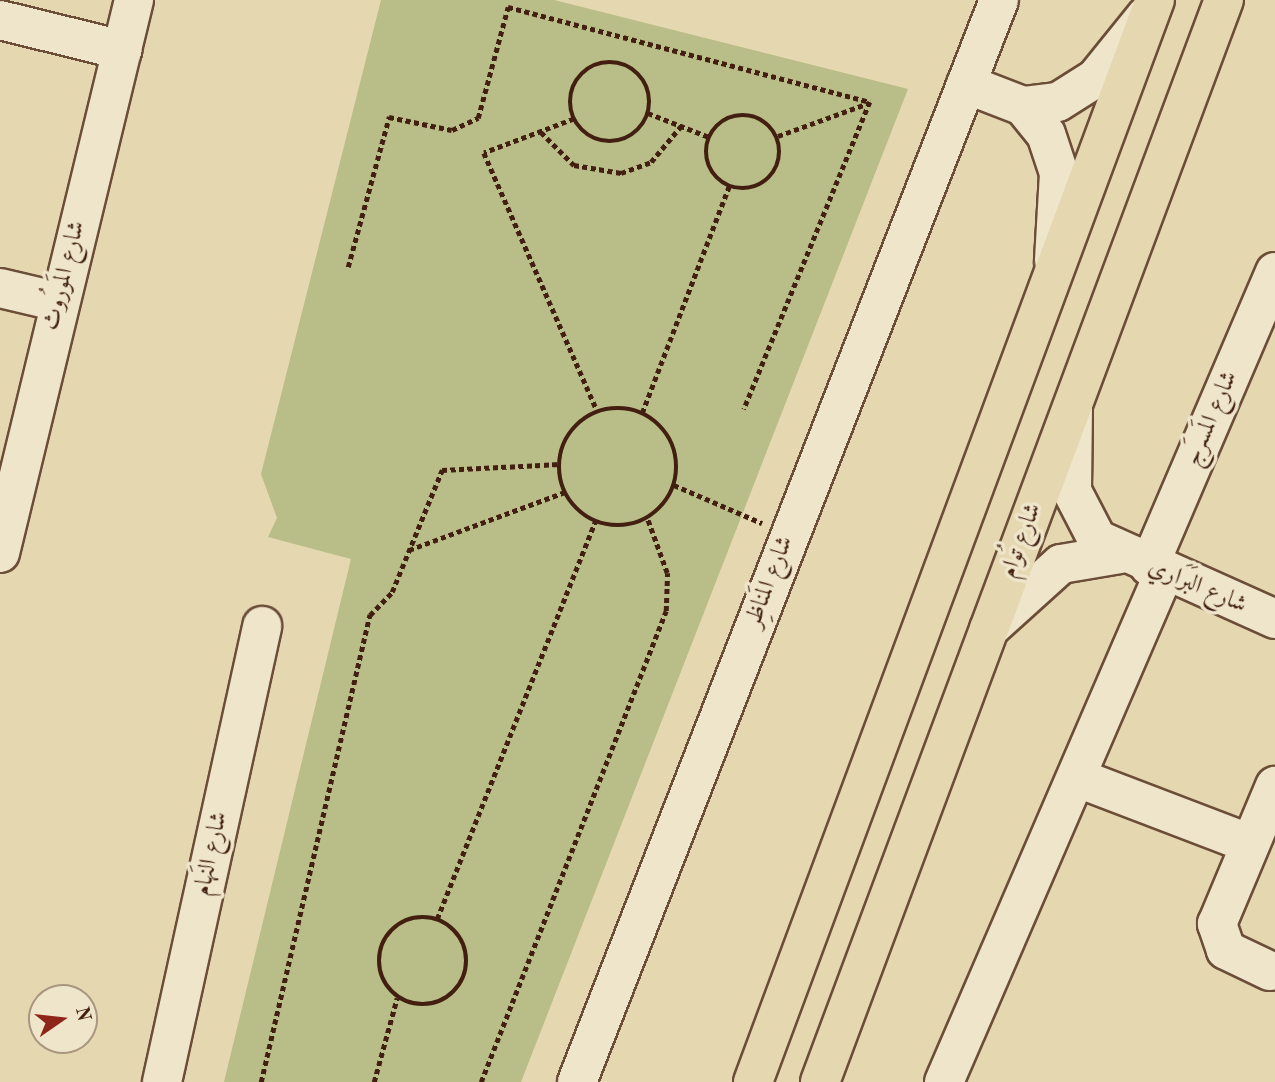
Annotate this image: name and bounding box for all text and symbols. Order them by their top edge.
street label: شارع المَورُوث [38,218,92,334]
street label: شارع المَسرَج [1179,367,1245,471]
street label: شارع تُوام [995,500,1049,582]
street label: شارع المَناظِر [739,532,801,632]
street label: شارع البَرَاري [1143,553,1251,621]
street label: شارع النَهام [189,809,235,899]
north arrow [28,984,98,1054]
text: N [71,1005,93,1024]

